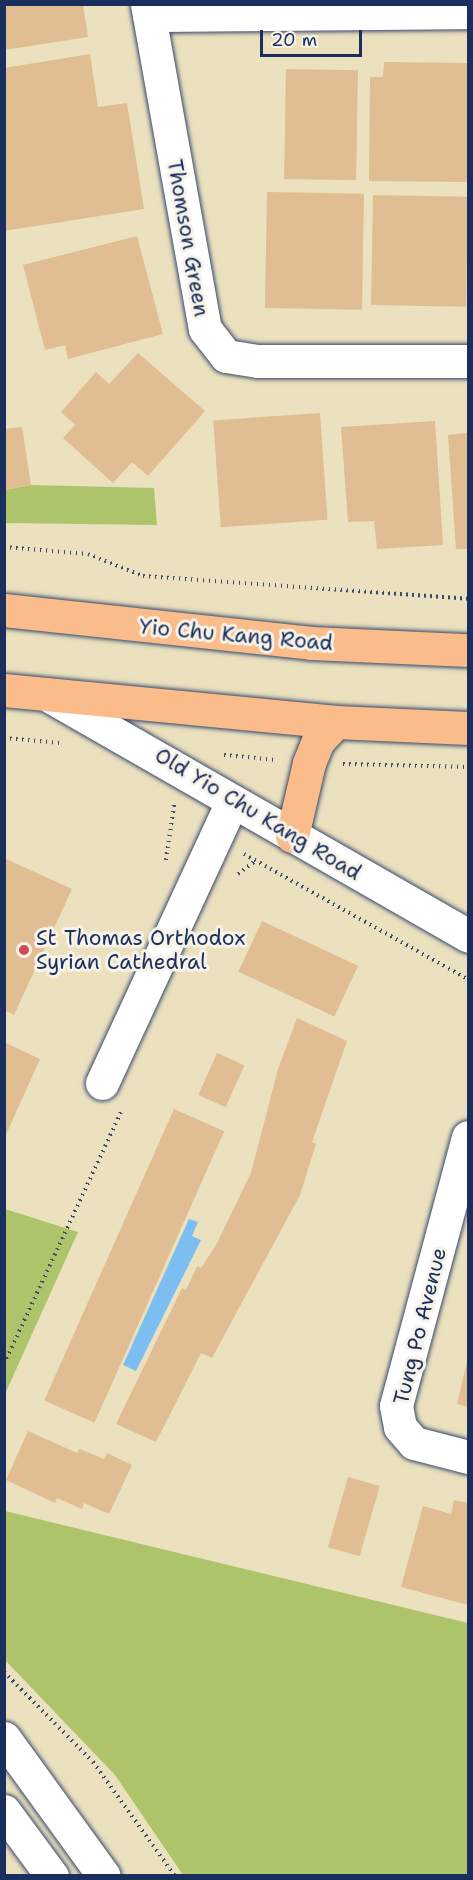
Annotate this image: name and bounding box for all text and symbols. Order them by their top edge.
scale bar [263,18,365,56]
text: 20 m [271,28,317,52]
street label: Thomson Green [162,157,214,319]
street label: Yio Chu Kang Road [138,614,334,656]
street label: Old Yio Chu Kang Road [150,742,366,886]
place label: St Thomas Orthodox Syrian Cathedral [36,925,245,975]
marker: St Thomas Orthodox Syrian Cathedral [17,943,31,957]
street label: Tung Po Avenue [388,1245,452,1407]

